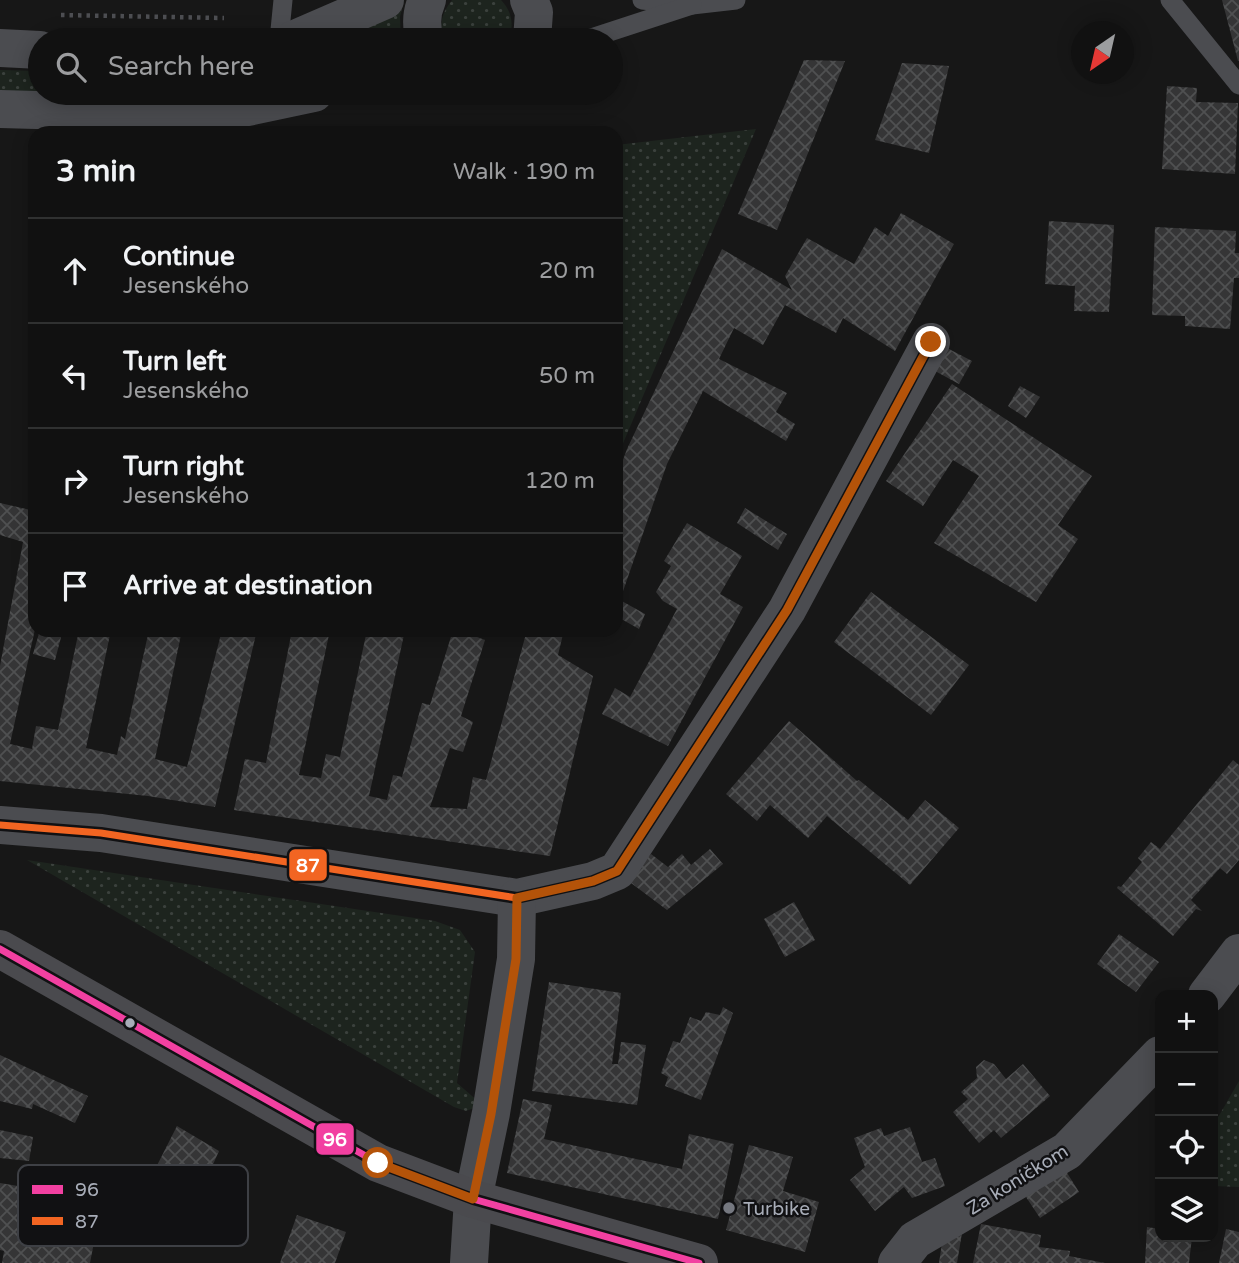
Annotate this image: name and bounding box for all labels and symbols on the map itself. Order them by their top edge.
north arrow [1071,21,1134,84]
route end [915,326,946,357]
line badge: 87 [288,848,328,882]
text: 87 [296,855,320,877]
unlabelled marker [123,1016,137,1030]
line badge: 96 [315,1122,355,1156]
text: 96 [323,1129,347,1151]
street label: Za koníčkom [963,1140,1072,1220]
route start [362,1147,393,1178]
legend [18,1165,248,1246]
text: 96 [75,1179,99,1201]
place label: Turbike [743,1198,810,1220]
marker: Turbike [721,1200,737,1216]
text: 87 [75,1211,99,1233]

